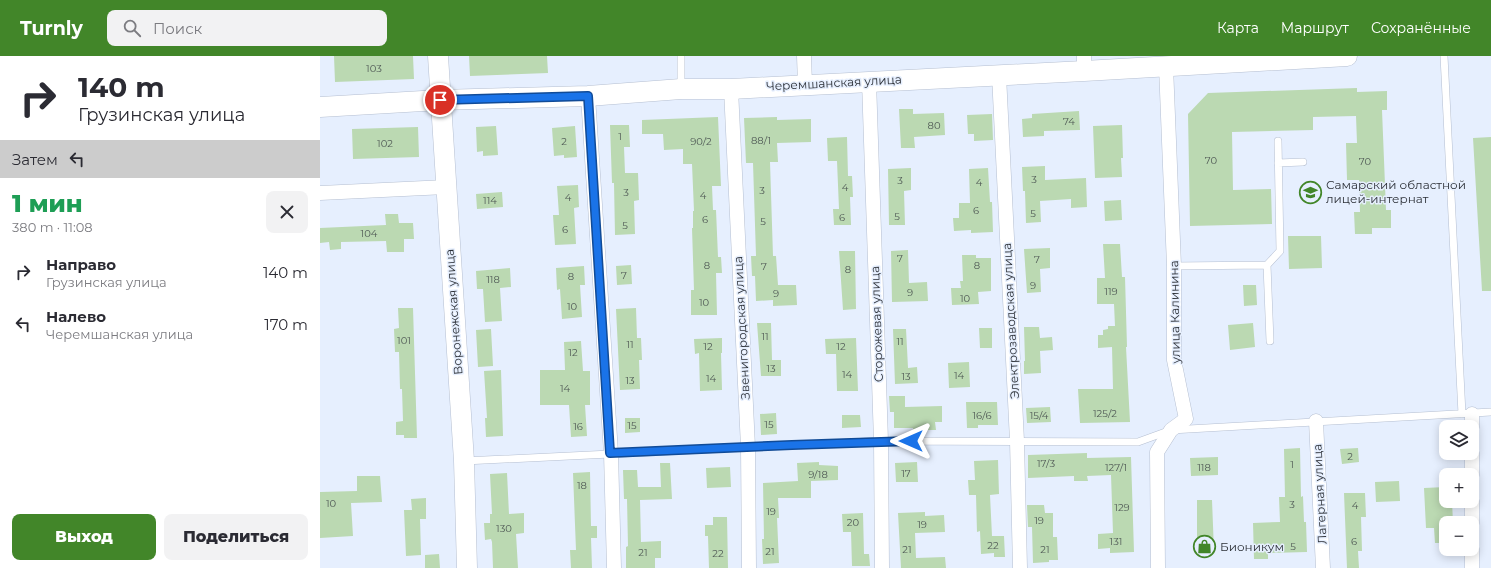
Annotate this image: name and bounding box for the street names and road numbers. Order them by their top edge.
street label: Черемшанская улица [766,71,902,94]
street label: Электрозаводская улица [999,243,1022,399]
street label: Воронежская улица [442,249,465,375]
street label: Звенигородская улица [730,256,753,400]
street label: улица Калинина [1166,260,1183,365]
street label: Сторожевая улица [867,266,886,382]
street label: Лагерная улица [1309,443,1330,545]

